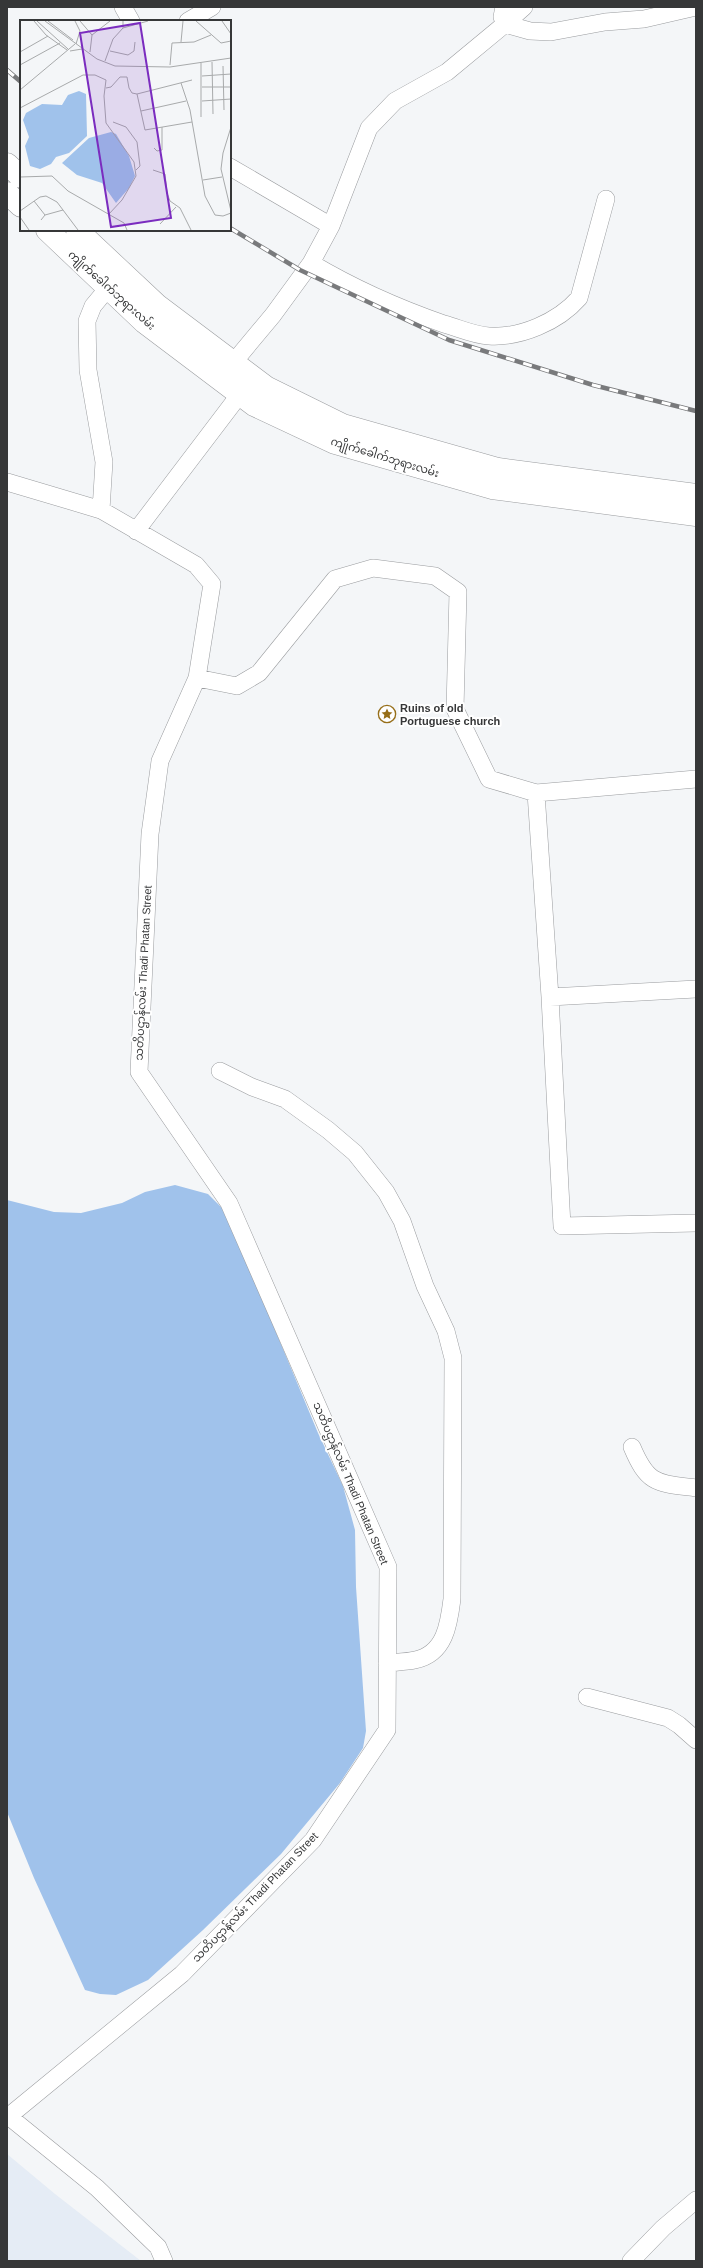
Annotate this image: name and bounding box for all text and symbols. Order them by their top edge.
inset map [20,20,231,231]
street label: ကျိုက်ခေါက်ဘုရားလမ်း [64,247,159,334]
street label: ကျိုက်ခေါက်ဘုရားလမ်း [329,434,441,482]
place label: Ruins of old Portuguese church [400,702,501,727]
place icon: Ruins of old Portuguese church [377,704,397,724]
street label: သတိပဌာန်လမ်း Thadi Phatan Street [131,885,157,1061]
street label: သတိပဌာန်လမ်း Thadi Phatan Street [308,1400,392,1567]
street label: သတိပဌာန်လမ်း Thadi Phatan Street [189,1829,322,1966]

